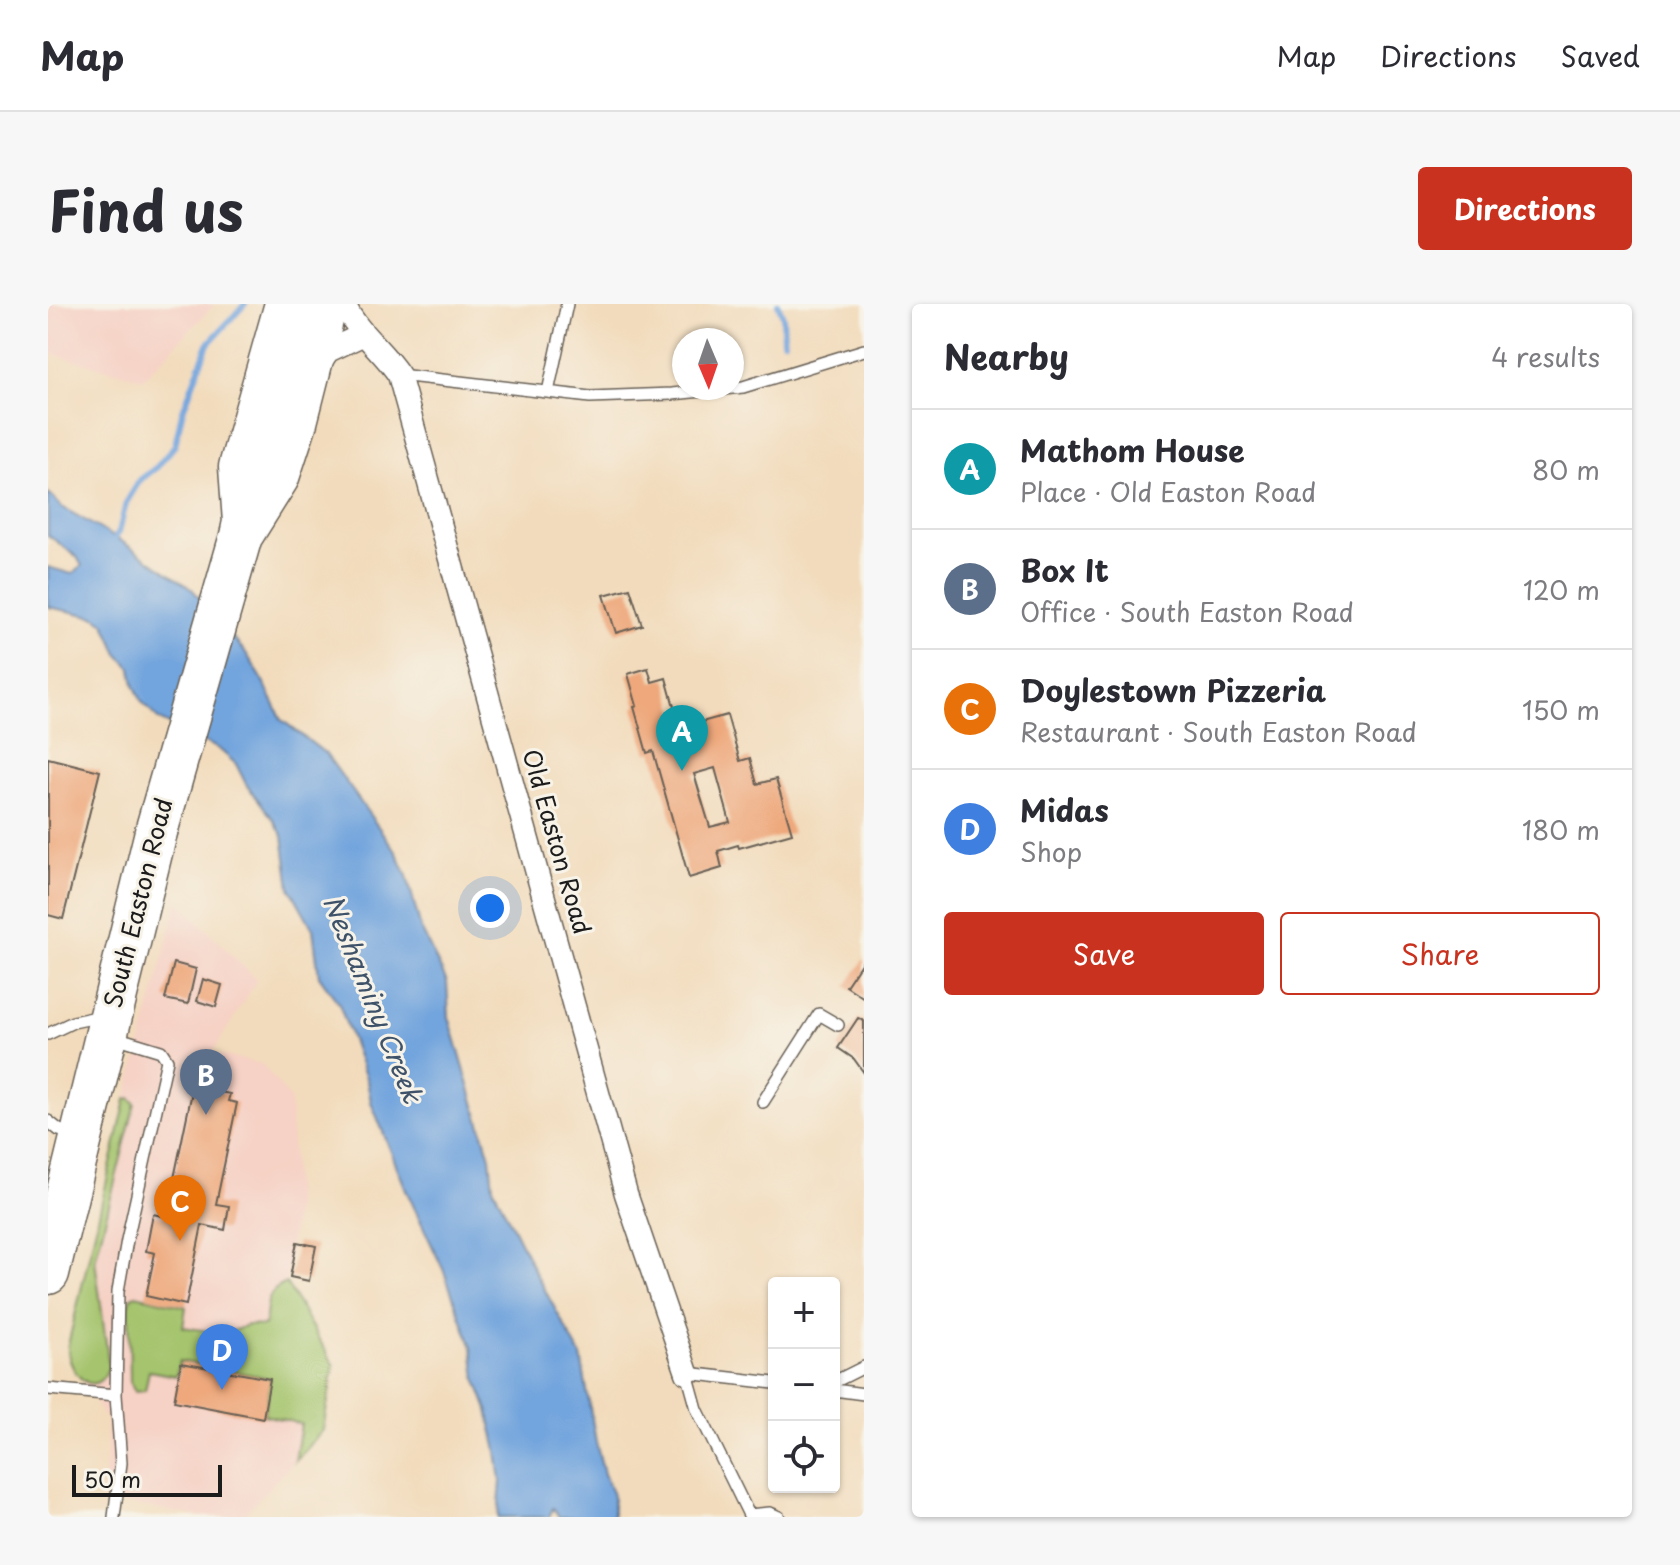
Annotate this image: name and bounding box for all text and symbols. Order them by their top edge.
text: Map [40,27,124,84]
text: Map [1277,34,1336,77]
text: Directions [1380,34,1517,77]
text: Saved [1561,34,1640,77]
text: Find us [48,166,244,251]
button: Directions [1418,167,1632,250]
north arrow [672,328,744,400]
text: Nearby [944,330,1069,382]
text: 4 results [1491,337,1600,376]
text: Mathom House [1020,427,1245,472]
text: A [960,450,980,489]
text: 80 m [1532,450,1600,489]
text: Place · Old Easton Road [1020,472,1316,511]
text: Box It [1020,547,1109,592]
text: B [961,570,979,609]
text: 120 m [1523,570,1600,609]
text: Office · South Easton Road [1020,592,1354,631]
text: Doylestown Pizzeria [1020,667,1326,712]
text: C [960,690,980,729]
text: 150 m [1522,690,1600,729]
pin: A [656,705,708,771]
text: Restaurant · South Easton Road [1020,712,1417,751]
street label: Old Easton Road [514,745,602,938]
text: Midas [1020,787,1109,832]
street label: South Easton Road [94,794,181,1011]
text: D [960,810,980,849]
text: 180 m [1522,810,1600,849]
text: Shop [1020,832,1082,871]
water label: Neshaminy Creek [314,888,433,1109]
your location [470,888,510,928]
button: Save [944,912,1264,995]
button: Share [1280,912,1600,995]
pin: B [180,1049,232,1115]
pin: C [154,1175,206,1241]
map controls [768,1277,840,1493]
button: + [768,1277,840,1349]
pin: D [196,1324,248,1390]
button: − [768,1349,840,1421]
button: locate [768,1421,840,1493]
scale bar [72,1461,222,1497]
text: 50 m [84,1462,141,1495]

